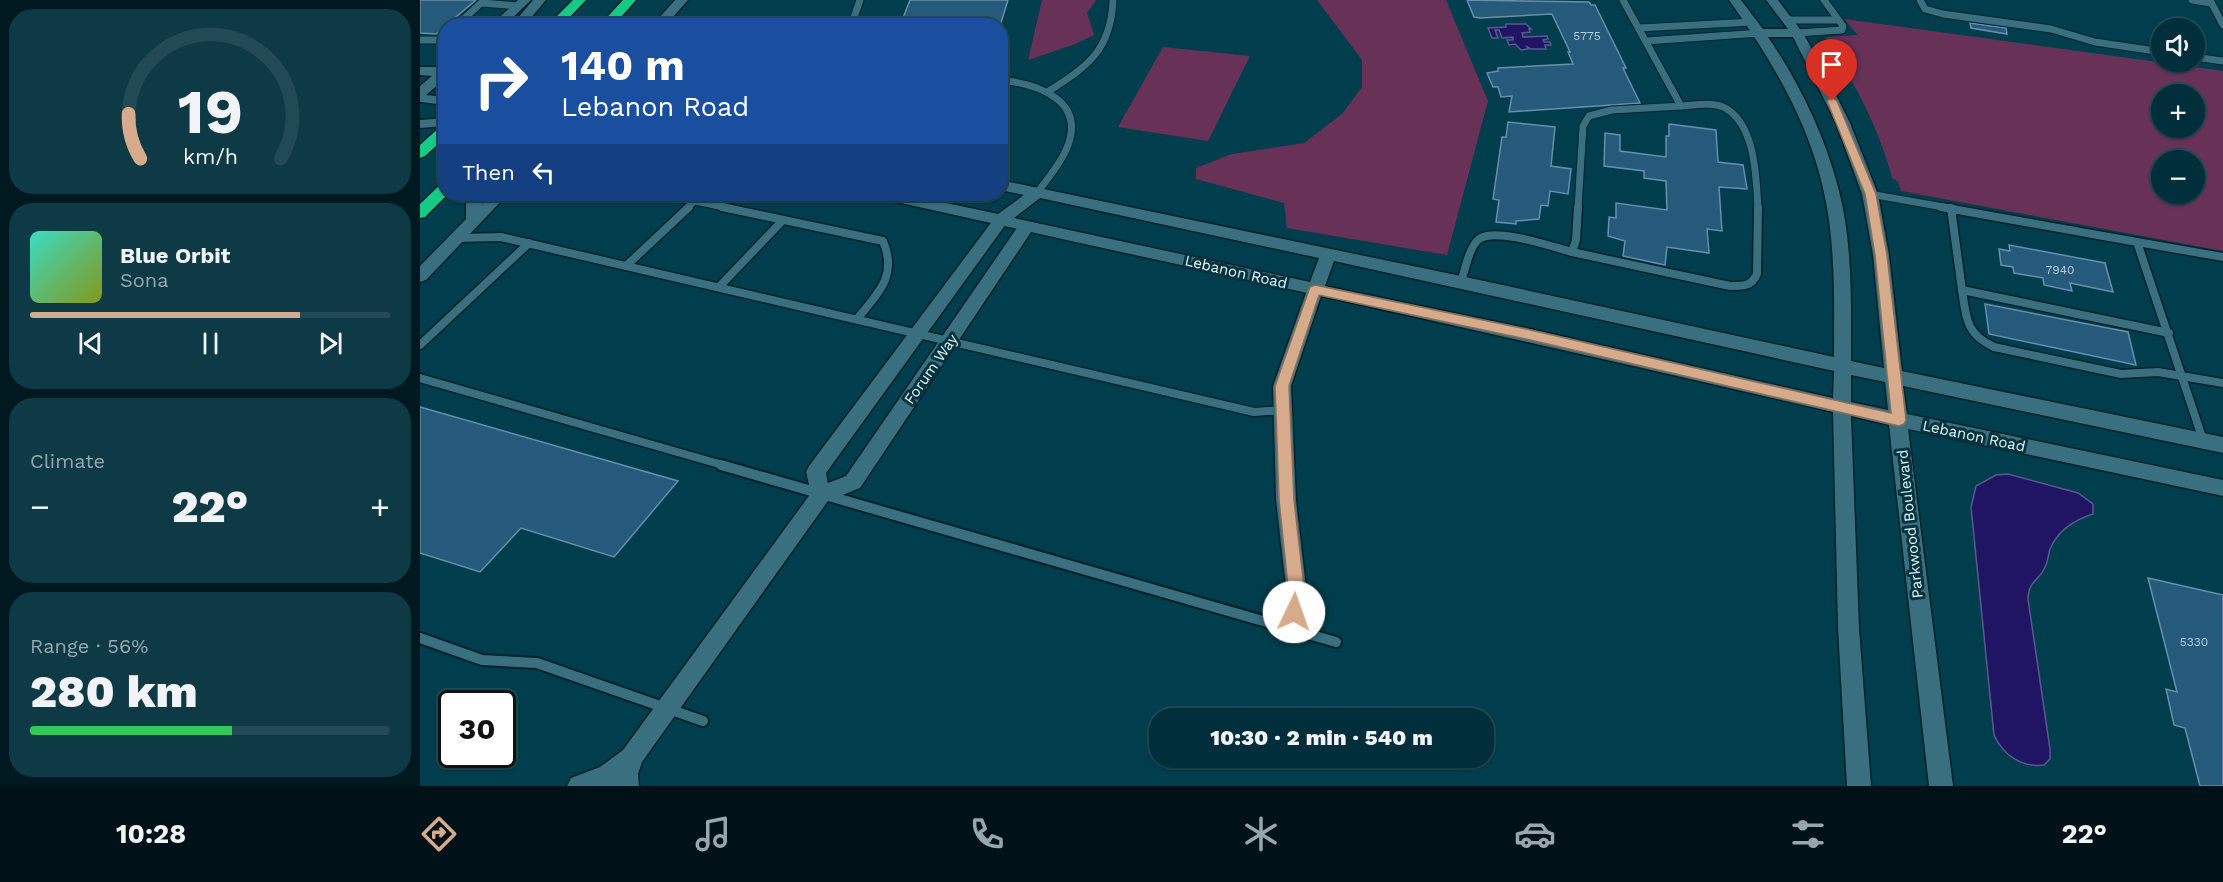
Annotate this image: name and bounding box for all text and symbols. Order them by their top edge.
map controls [2151,18,2205,204]
button: sound [2151,18,2205,72]
house number: 5775 [1573,29,1601,43]
pin [1806,39,1857,101]
text: 140 m [561,41,685,90]
icon: right [462,42,540,120]
icon: arrive [1815,48,1848,81]
text: 19 [177,75,243,148]
button: + [2151,84,2205,138]
text: Lebanon Road [561,91,749,123]
text: km/h [182,144,238,169]
button: − [2151,150,2205,204]
icon: left [527,156,560,189]
text: Then [462,160,515,185]
text: Blue Orbit [120,243,230,268]
street label: Lebanon Road [1183,251,1289,293]
house number: 7940 [2046,263,2074,277]
text: Sona [120,268,169,292]
icon: previous [74,327,107,360]
icon: pause [194,327,227,360]
icon: next [314,327,347,360]
street label: Forum Way [900,330,962,407]
street label: Lebanon Road [1921,416,2027,456]
text: Climate [30,449,105,473]
street label: Parkwood Boulevard [1893,449,1927,599]
text: 22° [172,480,248,533]
text: − [30,487,50,526]
text: + [370,487,390,526]
position arrow [1262,580,1326,644]
text: Range · 56% [30,634,148,658]
house number: 5330 [2180,635,2208,649]
text: 280 km [30,665,198,718]
speed limit sign: 30 [438,690,516,768]
text: 10:30 · 2 min · 540 m [1210,725,1433,750]
icon: directions [418,813,460,855]
icon: music [692,813,734,855]
icon: phone [966,813,1008,855]
icon: climate [1240,813,1282,855]
icon: car [1514,813,1556,855]
icon: filters [1787,813,1829,855]
text: 10:28 [116,818,186,850]
text: 22° [2061,818,2107,850]

